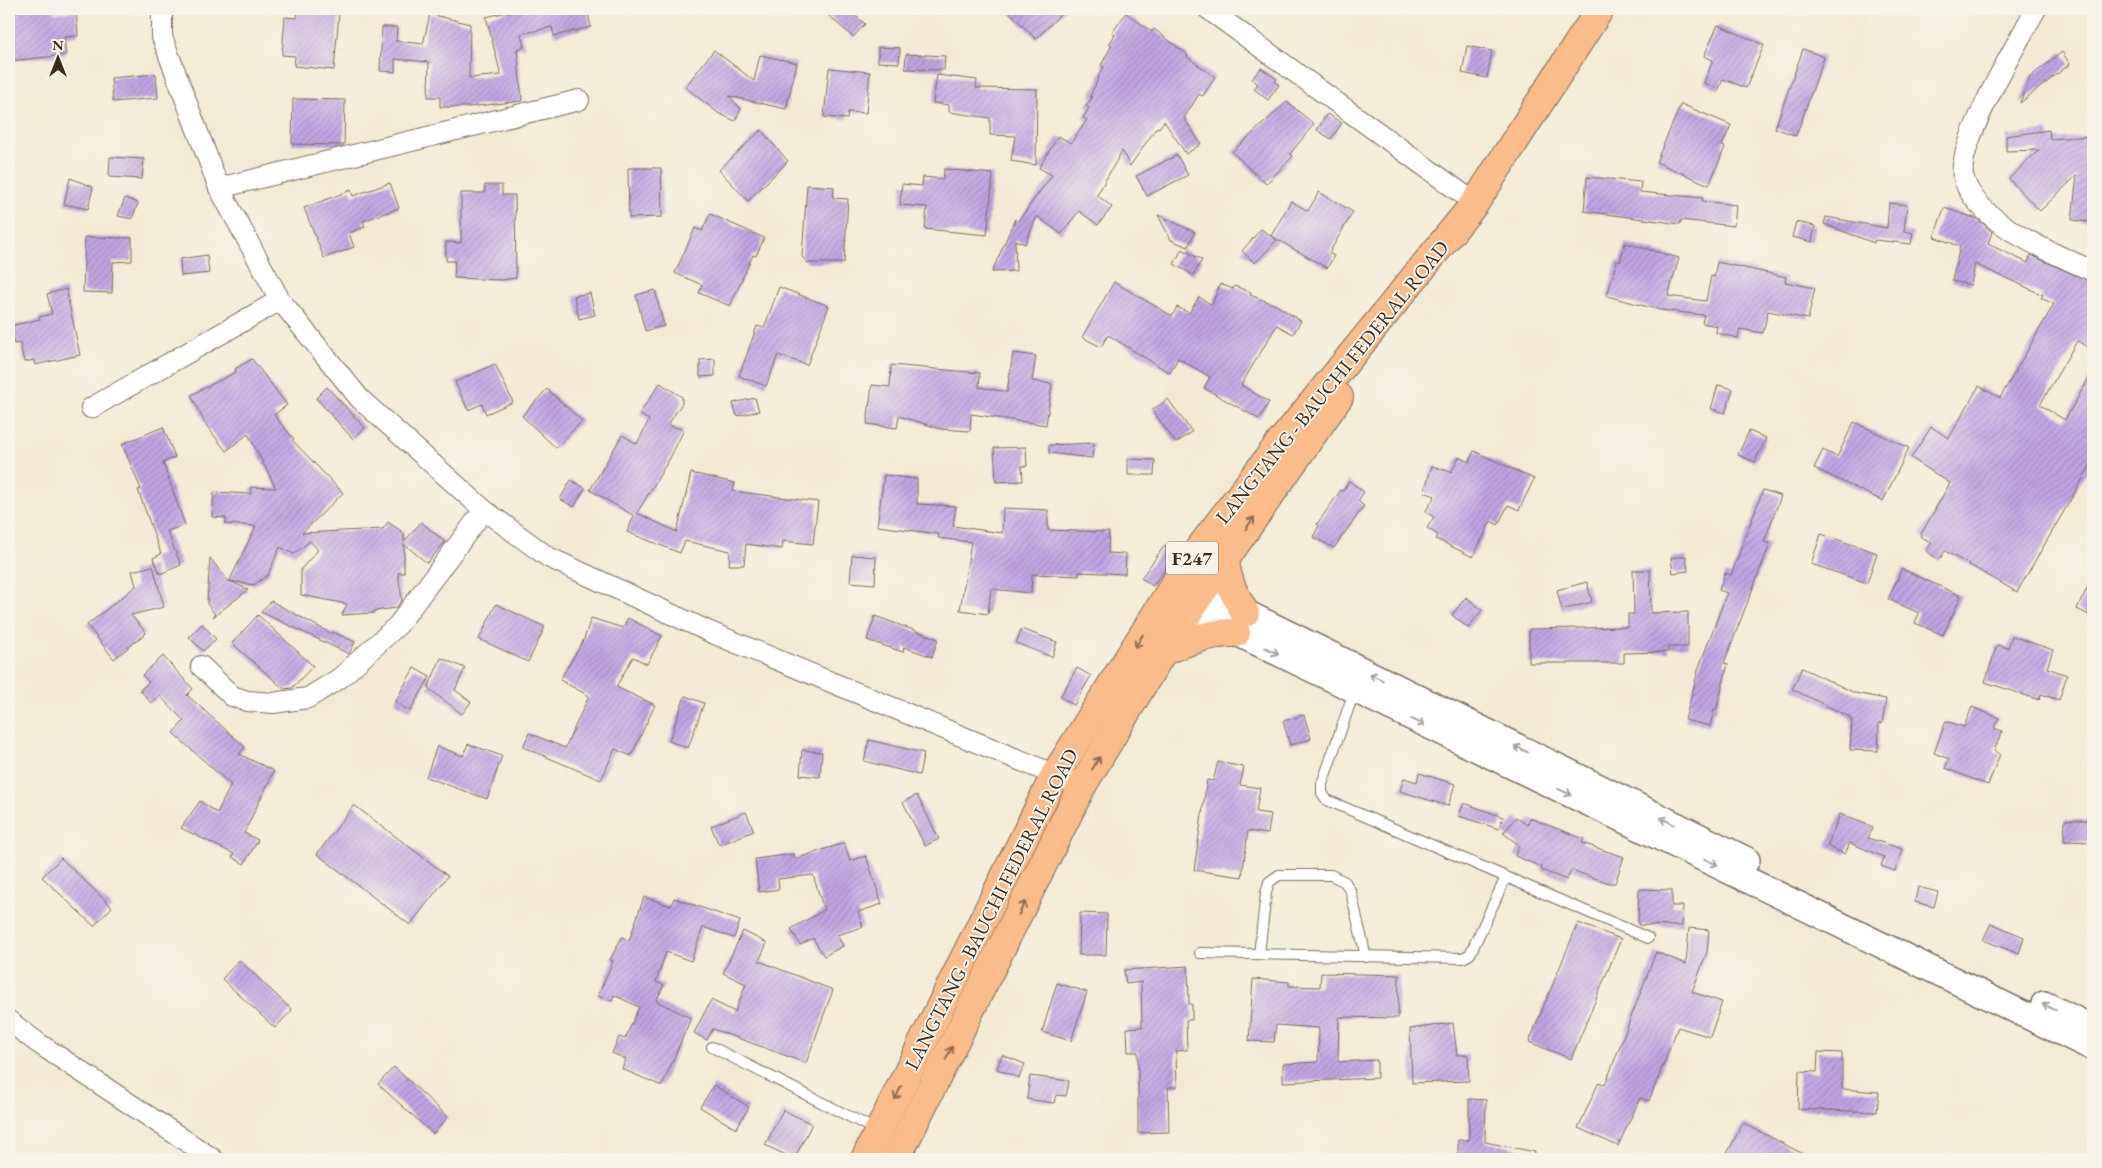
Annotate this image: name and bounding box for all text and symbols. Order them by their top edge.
north arrow [32,32,82,82]
text: N [52,36,64,54]
street label: LANGTANG - BAUCHI FEDERAL ROAD [1209,235,1455,529]
one-way arrow [1245,516,1255,530]
road number: F247 [1166,542,1218,574]
one-way arrow [1133,634,1143,648]
one-way arrow [1264,647,1279,656]
one-way arrow [1368,672,1383,682]
one-way arrow [1410,718,1425,728]
street label: LANGTANG - BAUCHI FEDERAL ROAD [898,744,1084,1074]
one-way arrow [1514,744,1529,754]
one-way arrow [1092,757,1102,771]
one-way arrow [1557,788,1572,797]
one-way arrow [1660,816,1675,825]
one-way arrow [1704,857,1719,867]
one-way arrow [1017,900,1027,915]
one-way arrow [2042,1002,2057,1011]
one-way arrow [945,1046,954,1061]
one-way arrow [893,1085,902,1100]

